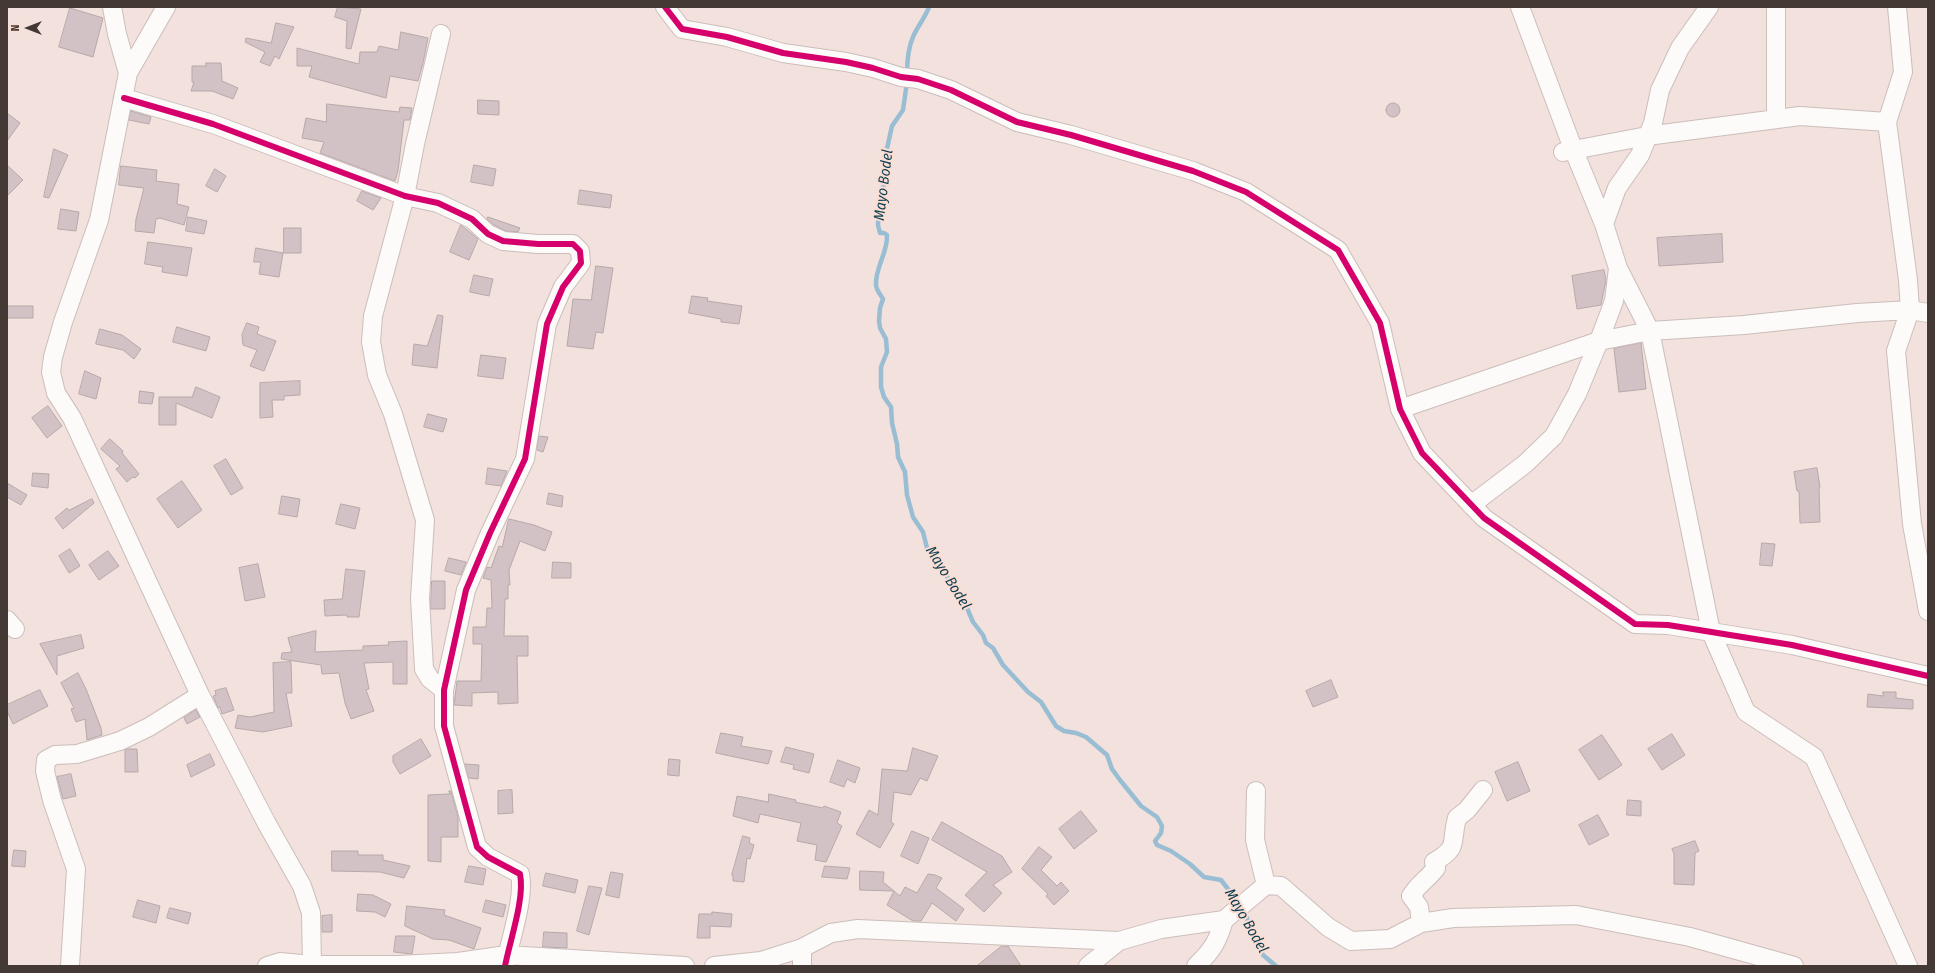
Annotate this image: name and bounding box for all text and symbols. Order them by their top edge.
north arrow [8,8,48,48]
text: N [9,25,22,31]
water label: Mayo Bodel [871,148,897,222]
water label: Mayo Bodel [921,543,975,613]
water label: Mayo Bodel [1220,886,1272,956]

